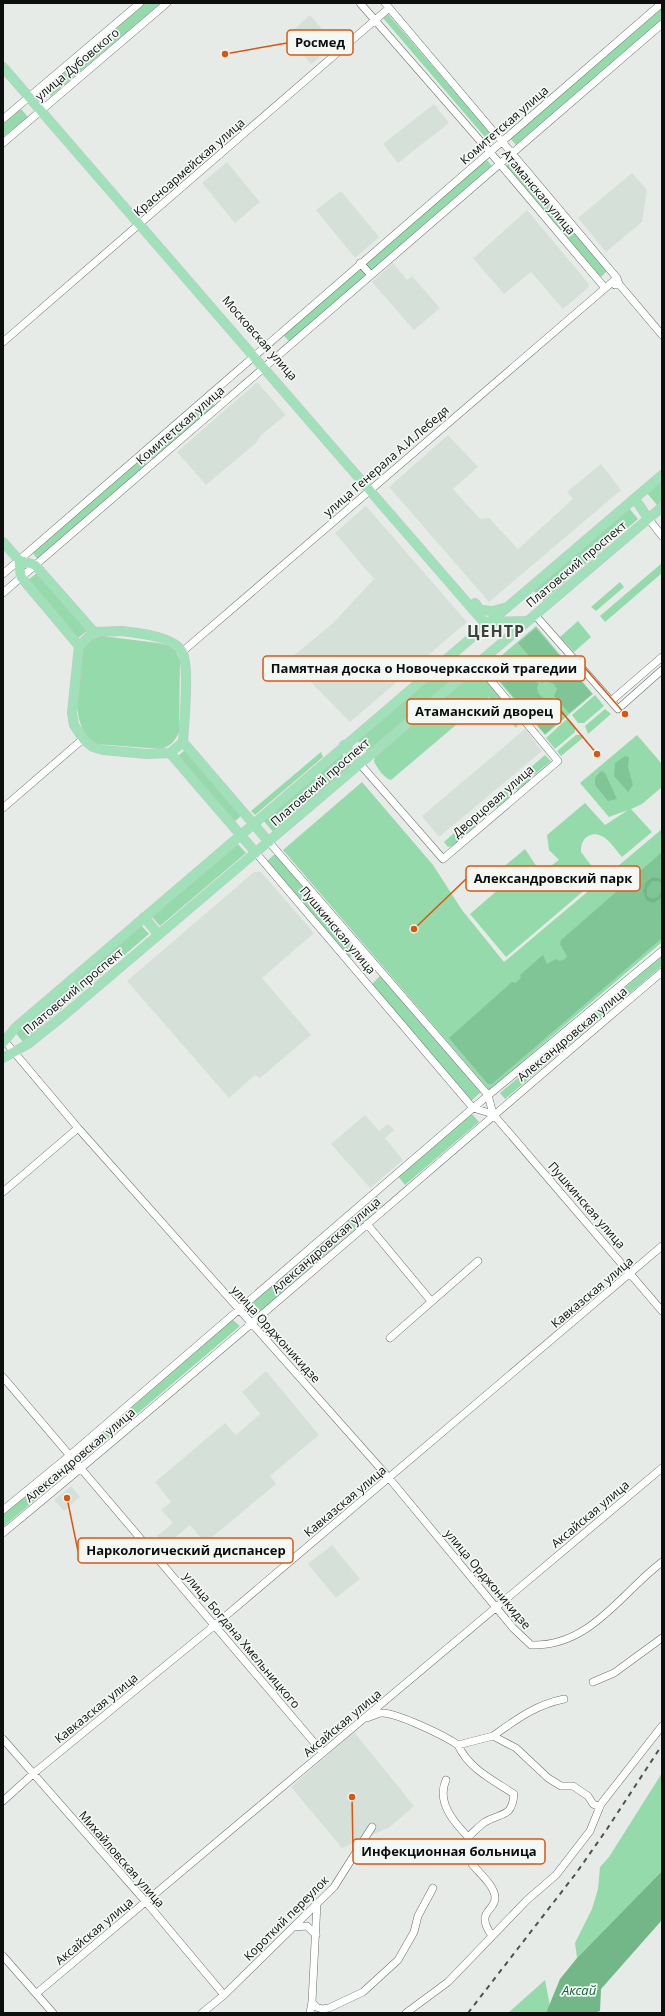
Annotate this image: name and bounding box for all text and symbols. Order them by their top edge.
street label: улица Дубовского [31,24,123,104]
callout: Росмед [287,30,353,55]
text: Росмед [295,33,345,51]
street label: Комитетская улица [456,82,552,168]
street label: Красноармейская улица [130,114,248,220]
street label: Атаманская улица [498,146,580,238]
street label: Московская улица [218,292,302,384]
street label: Комитетская улица [132,382,228,468]
street label: улица Генерала А.И.Лебедя [320,402,452,520]
street label: Платовский проспект [522,517,630,611]
district label: ЦЕНТР [467,620,525,642]
callout: Памятная доска о Новочеркасской трагедии [263,656,585,681]
text: Памятная доска о Новочеркасской трагедии [271,659,577,677]
callout: Атаманский дворец [407,699,561,724]
text: Атаманский дворец [415,702,553,720]
street label: Платовский проспект [267,734,373,830]
street label: Дворцовая улица [449,761,537,841]
callout: Александровский парк [466,866,640,891]
text: Александровский парк [474,869,633,887]
street label: Пушкинская улица [296,882,380,978]
street label: Платовский проспект [19,944,127,1038]
street label: Александровская улица [513,983,631,1085]
street label: Пушкинская улица [545,1158,629,1252]
street label: Александровская улица [268,1193,384,1297]
street label: Кавказская улица [547,1253,637,1331]
street label: улица Орджоникидзе [228,1282,325,1387]
street label: Александровская улица [21,1404,139,1506]
street label: Кавказская улица [300,1462,390,1540]
street label: Аксайская улица [547,1476,633,1552]
street label: улица Орджоникидзе [441,1525,535,1633]
callout: Наркологический диспансер [78,1538,293,1563]
text: Наркологический диспансер [86,1541,286,1559]
street label: улица Богдана Хмельницкого [180,1568,304,1712]
street label: Кавказская улица [51,1669,141,1747]
street label: Аксайская улица [299,1685,385,1761]
street label: Михайловская улица [75,1807,169,1911]
callout: Инфекционная больница [353,1839,545,1864]
text: Инфекционная больница [361,1842,537,1860]
street label: Короткий переулок [240,1871,333,1964]
street label: Аксайская улица [51,1893,137,1969]
water label: Аксай [561,1981,597,1999]

